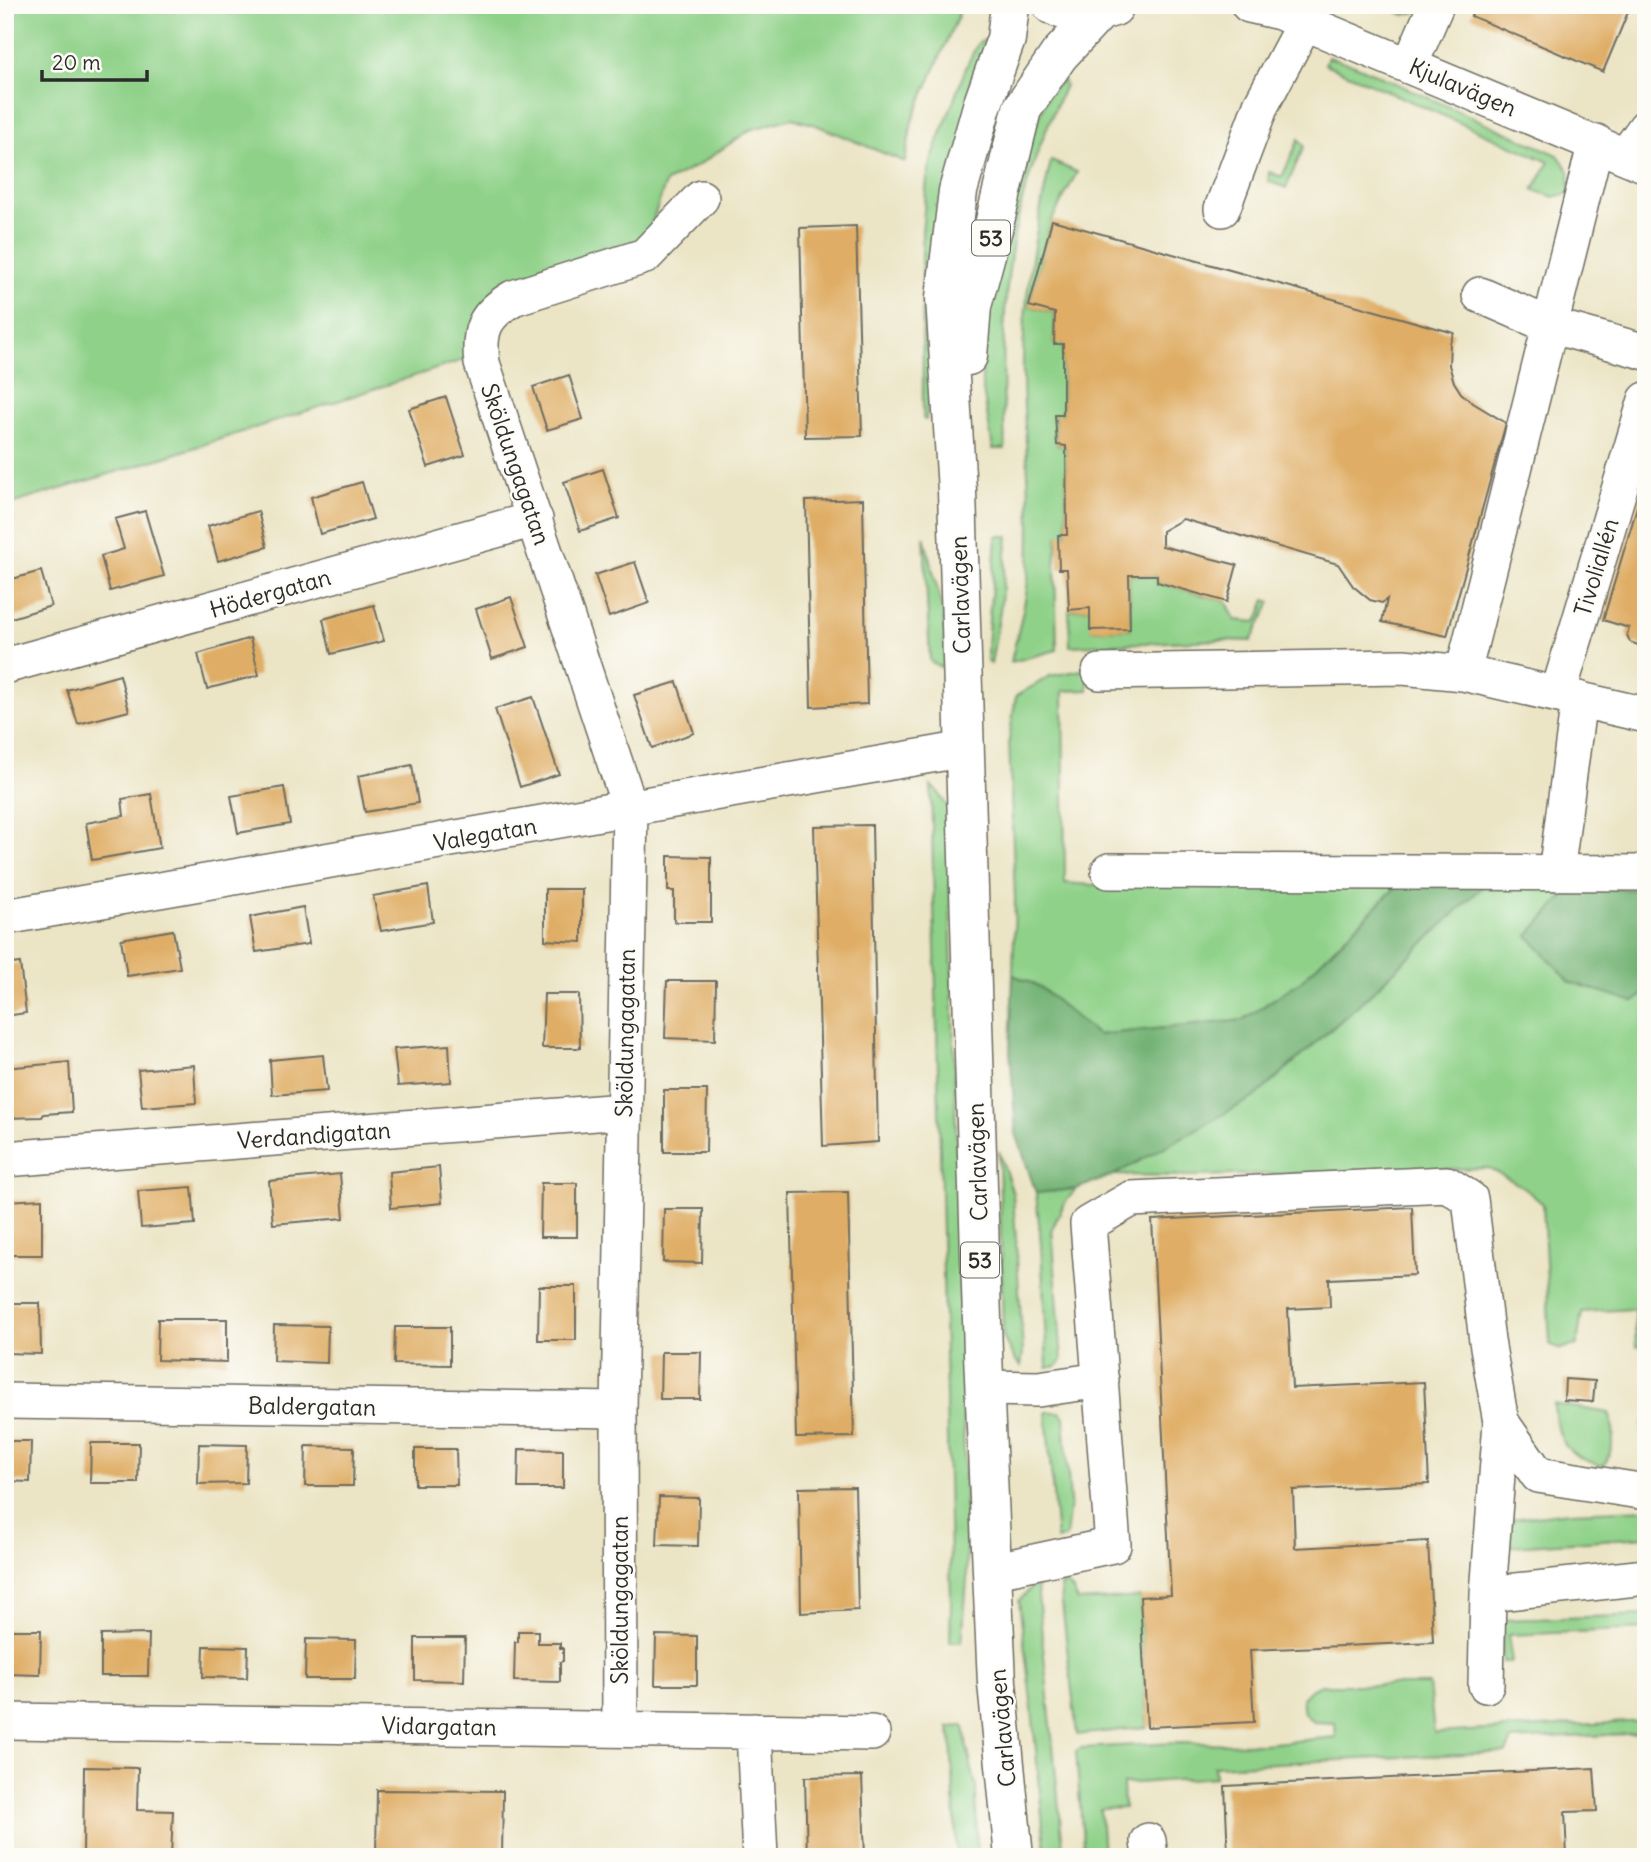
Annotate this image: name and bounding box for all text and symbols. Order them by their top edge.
scale bar [42,38,147,82]
text: 20 m [52,49,101,76]
street label: Kjulavägen [1405,51,1521,123]
road number: 53 [972,220,1010,256]
street label: Sköldungagatan [475,379,557,549]
street label: Tivoliallén [1567,515,1625,619]
street label: Carlavägen [943,535,977,655]
street label: Hödergatan [206,562,334,624]
street label: Valegatan [431,811,539,857]
street label: Sköldungagatan [609,948,641,1118]
street label: Carlavägen [960,1102,994,1222]
street label: Verdandigatan [236,1115,392,1155]
road number: 53 [961,1242,999,1278]
street label: Baldergatan [248,1390,376,1422]
street label: Sköldungagatan [605,1516,634,1684]
street label: Carlavägen [982,1668,1022,1788]
street label: Vidargatan [381,1710,497,1742]

